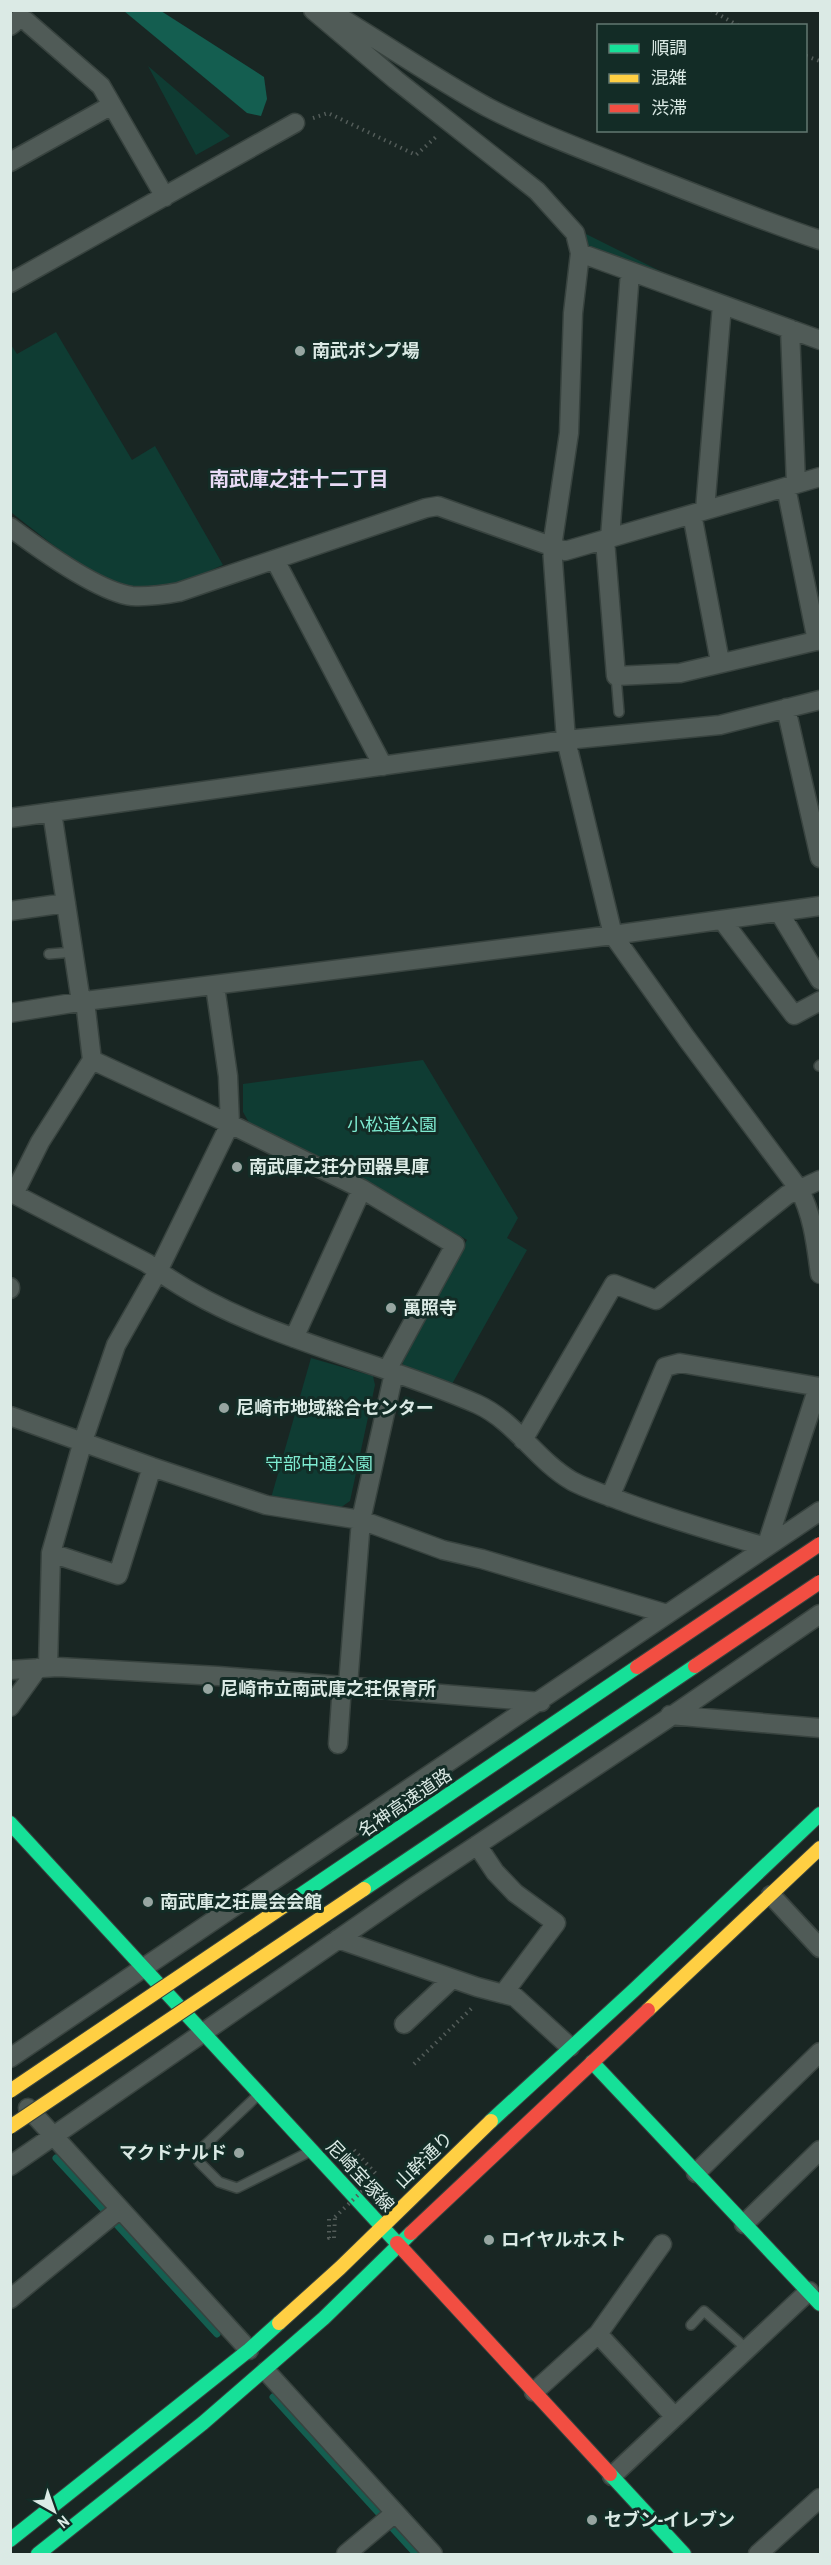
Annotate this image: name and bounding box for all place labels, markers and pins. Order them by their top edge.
place label: 南武ポンプ場 [312,338,419,363]
marker: 南武ポンプ場 [293,344,307,358]
place label: 南武庫之荘分団器具庫 [249,1154,429,1179]
marker: 南武庫之荘分団器具庫 [230,1160,244,1174]
place label: 萬照寺 [403,1295,457,1320]
marker: 萬照寺 [384,1301,398,1315]
place label: 尼崎市地域総合センター [236,1395,434,1420]
marker: 尼崎市地域総合センター [217,1401,231,1415]
place label: 尼崎市立南武庫之荘保育所 [220,1676,436,1701]
marker: 尼崎市立南武庫之荘保育所 [201,1682,215,1696]
place label: 南武庫之荘農会会館 [160,1889,322,1914]
marker: 南武庫之荘農会会館 [141,1895,155,1909]
place label: マクドナルド [119,2140,227,2165]
marker: マクドナルド [232,2146,246,2160]
place label: ロイヤルホスト [501,2227,626,2252]
marker: ロイヤルホスト [482,2233,496,2247]
place label: セブン-イレブン [604,2507,735,2532]
marker: セブン-イレブン [585,2513,599,2527]

